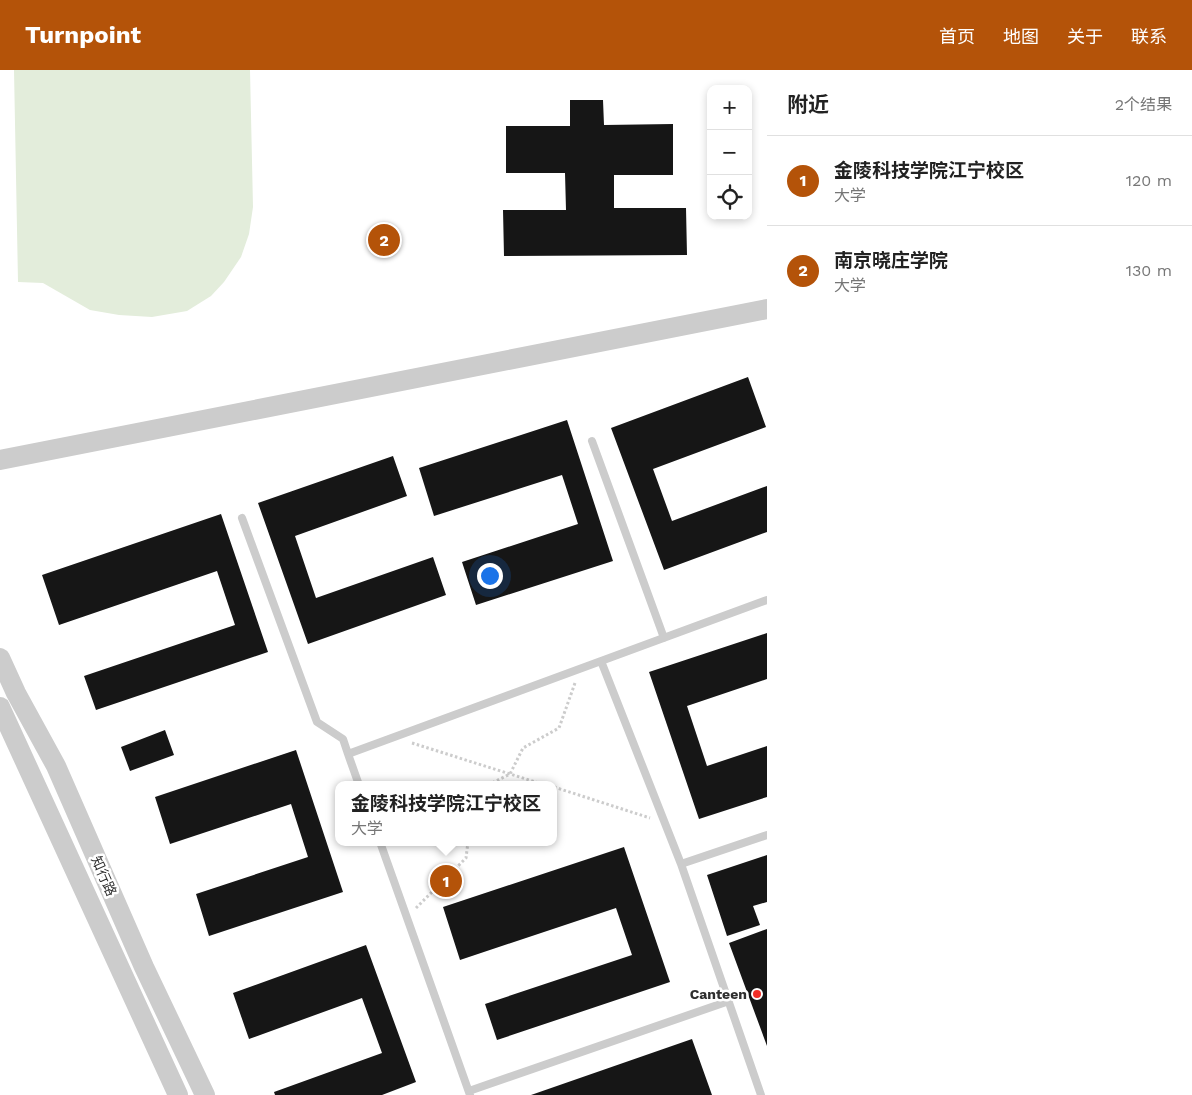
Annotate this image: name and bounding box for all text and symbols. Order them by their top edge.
text: Turnpoint [25,21,141,49]
text: 首页 [939,26,975,47]
text: 地图 [1003,26,1039,47]
text: 关于 [1067,26,1103,47]
text: 联系 [1131,26,1167,47]
map controls [707,85,752,220]
button: + [707,85,752,130]
text: 附近 [787,92,829,117]
text: 2个结果 [1115,95,1172,114]
button: − [707,130,752,175]
text: 金陵科技学院江宁校区 [834,159,1024,182]
text: 1 [800,171,806,190]
text: 120 m [1126,171,1172,190]
button: locate [707,175,752,220]
text: 大学 [834,186,866,205]
pin: 2 [368,221,400,259]
text: 南京晓庄学院 [834,249,948,272]
text: 2 [798,261,808,280]
text: 130 m [1126,261,1172,280]
text: 大学 [834,276,866,295]
your location [477,563,503,589]
popup [335,781,557,846]
text: 金陵科技学院江宁校区 [351,792,541,815]
text: 大学 [351,819,383,838]
street label: 知行路 [88,854,120,898]
pin: 1 [430,862,462,900]
place label: Canteen [690,986,747,1002]
marker: Canteen [751,988,763,1000]

